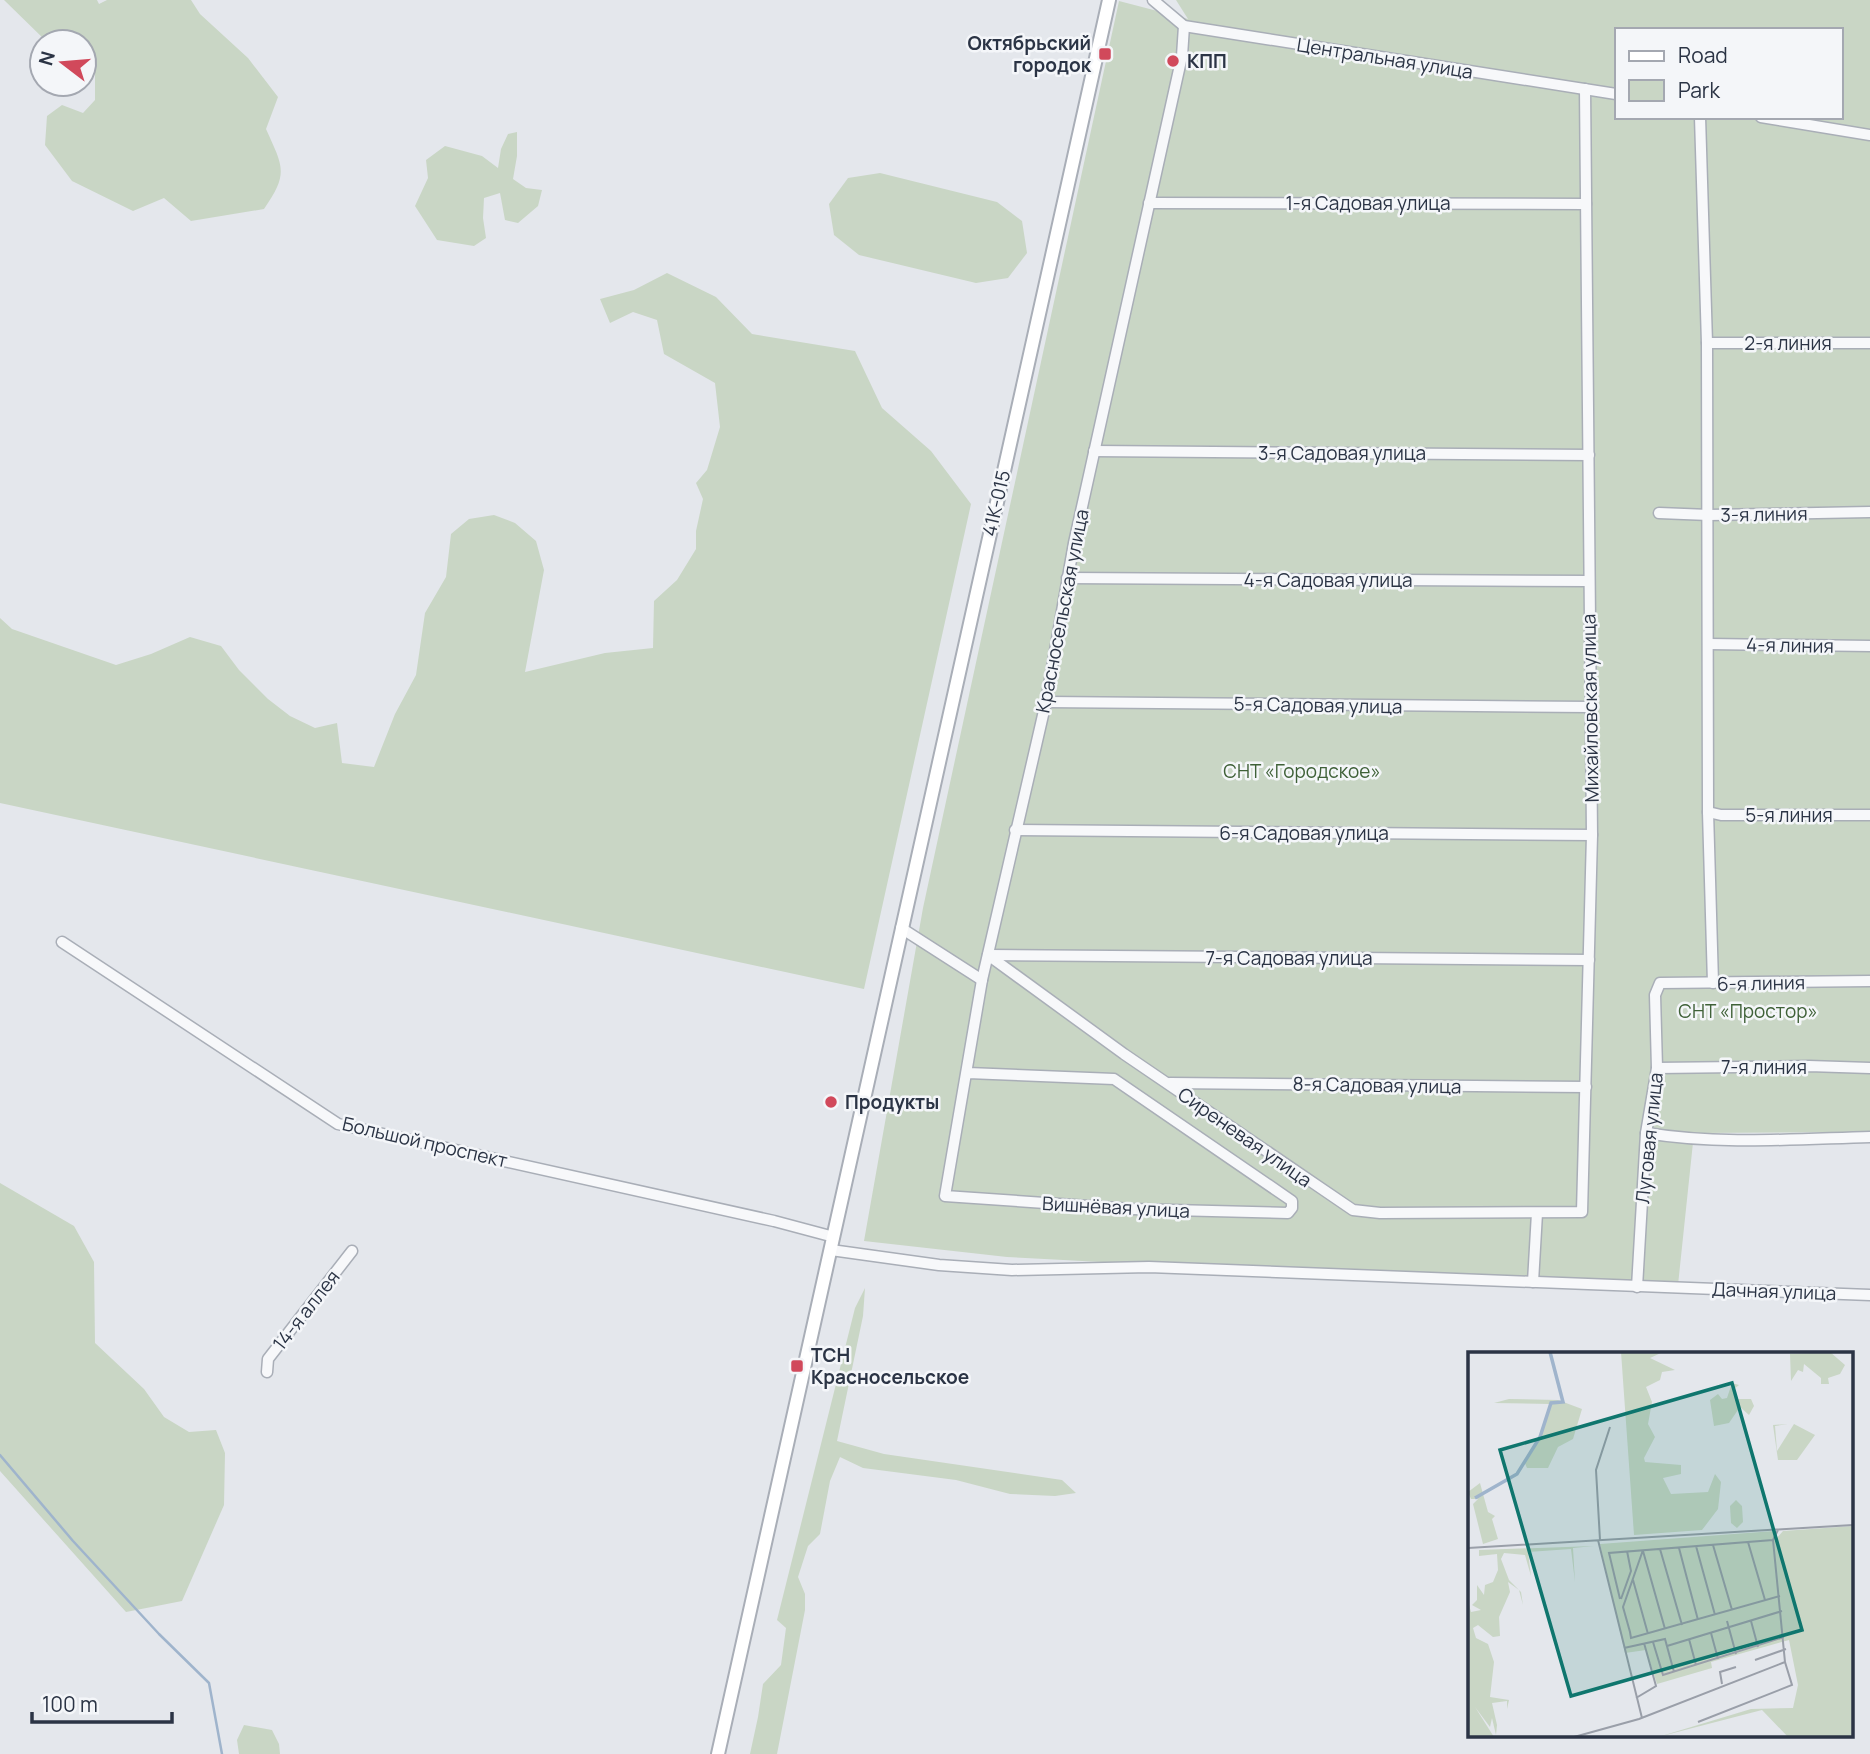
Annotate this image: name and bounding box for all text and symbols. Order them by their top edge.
north arrow [28,28,98,98]
legend [1615,28,1842,119]
place label: Октябрьский городок [967,30,1092,78]
street label: Центральная улица [1295,31,1475,85]
text: Road [1678,41,1728,69]
marker: Октябрьский городок [1097,46,1113,62]
text: N [32,48,61,68]
place label: КПП [1187,48,1227,74]
marker: КПП [1165,53,1181,69]
text: Park [1678,76,1720,104]
street label: 1-я Садовая улица [1285,190,1451,216]
street label: 2-я линия [1744,330,1832,356]
street label: 3-я Садовая улица [1258,440,1426,466]
street label: 41К-015 [976,467,1016,539]
street label: 3-я линия [1720,500,1808,528]
street label: Красносельская улица [1029,507,1095,715]
street label: 4-я Садовая улица [1244,567,1412,593]
street label: Михайловская улица [1575,613,1605,803]
street label: 4-я линия [1746,631,1834,659]
street label: 5-я Садовая улица [1233,691,1403,719]
park label: СНТ «Городское» [1223,758,1381,784]
street label: 5-я линия [1745,802,1833,828]
street label: 6-я Садовая улица [1219,820,1389,846]
street label: 7-я Садовая улица [1205,945,1373,971]
street label: 6-я линия [1717,969,1805,997]
park label: СНТ «Простор» [1678,998,1818,1024]
street label: 7-я линия [1721,1054,1807,1080]
street label: 8-я Садовая улица [1292,1071,1462,1099]
street label: Луговая улица [1629,1071,1669,1205]
street label: Сиреневая улица [1173,1081,1317,1193]
place label: Продукты [845,1089,939,1115]
marker: Продукты [823,1094,839,1110]
street label: Большой проспект [340,1110,510,1174]
street label: Вишнёвая улица [1041,1190,1191,1224]
street label: 14-я аллея [267,1265,345,1355]
street label: Дачная улица [1711,1276,1837,1306]
place label: ТСН Красносельское [811,1342,969,1390]
inset map [1468,1352,1853,1736]
marker: ТСН Красносельское [789,1358,805,1374]
scale bar [32,1680,172,1724]
text: 100 m [42,1690,98,1718]

